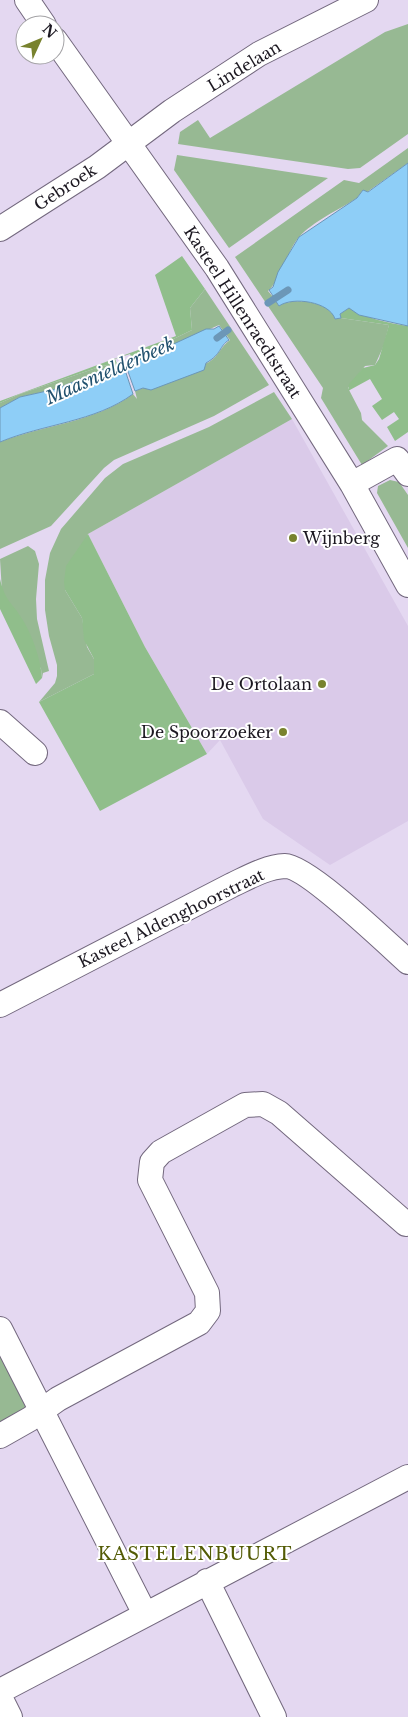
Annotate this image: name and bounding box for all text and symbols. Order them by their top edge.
north arrow [15,15,65,65]
text: N [38,20,60,42]
street label: Lindelaan [204,36,284,96]
street label: Gebroek [30,159,100,215]
street label: Kasteel Hillenraedtstraat [180,222,306,402]
water label: Maasnielderbeek [41,333,178,410]
place label: Wijnberg [302,528,380,548]
marker: Wijnberg [287,532,299,544]
place label: De Ortolaan [211,674,312,694]
marker: De Ortolaan [316,678,328,690]
place label: De Spoorzoeker [141,722,273,742]
marker: De Spoorzoeker [277,726,289,738]
street label: Kasteel Aldenghoorstraat [75,864,267,972]
district label: KASTELENBUURT [97,1543,293,1565]

